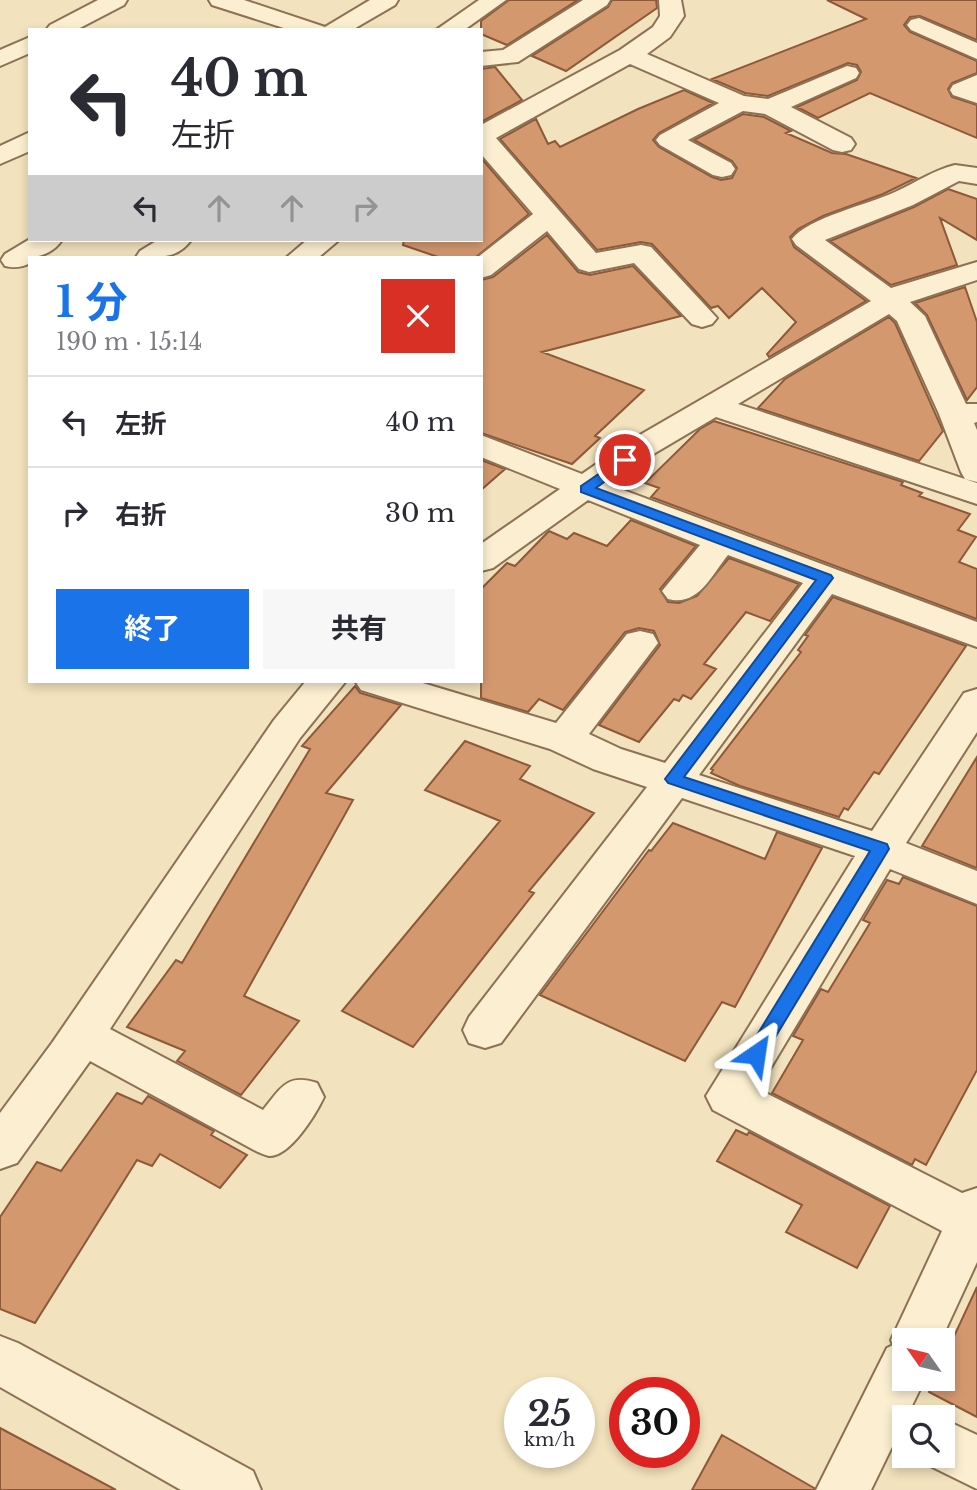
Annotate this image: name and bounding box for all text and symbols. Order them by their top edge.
text: 40 m [171,48,308,109]
icon: left [56,56,147,147]
text: 左折 [171,115,235,155]
icon: left [127,189,165,227]
icon: ahead [200,189,238,227]
icon: ahead [273,189,311,227]
icon: right [346,189,384,227]
text: 1 分 [56,276,127,328]
button: close [381,279,455,353]
text: 190 m · 15:14 [56,328,202,356]
icon: left [56,403,94,441]
text: 40 m [386,406,455,438]
text: 左折 [115,408,167,440]
pin [595,430,655,490]
icon: arrive [606,441,644,479]
icon: right [56,494,94,532]
text: 30 m [385,497,455,529]
text: 右折 [115,499,167,531]
button: 終了 [56,589,249,669]
button: 共有 [263,589,455,669]
position arrow [719,1017,793,1091]
north arrow [892,1328,956,1391]
map controls [892,1328,955,1468]
speed limit sign: 30 [609,1377,700,1468]
text: 25 [528,1392,571,1435]
button: search [892,1405,955,1468]
text: km/h [524,1429,575,1451]

